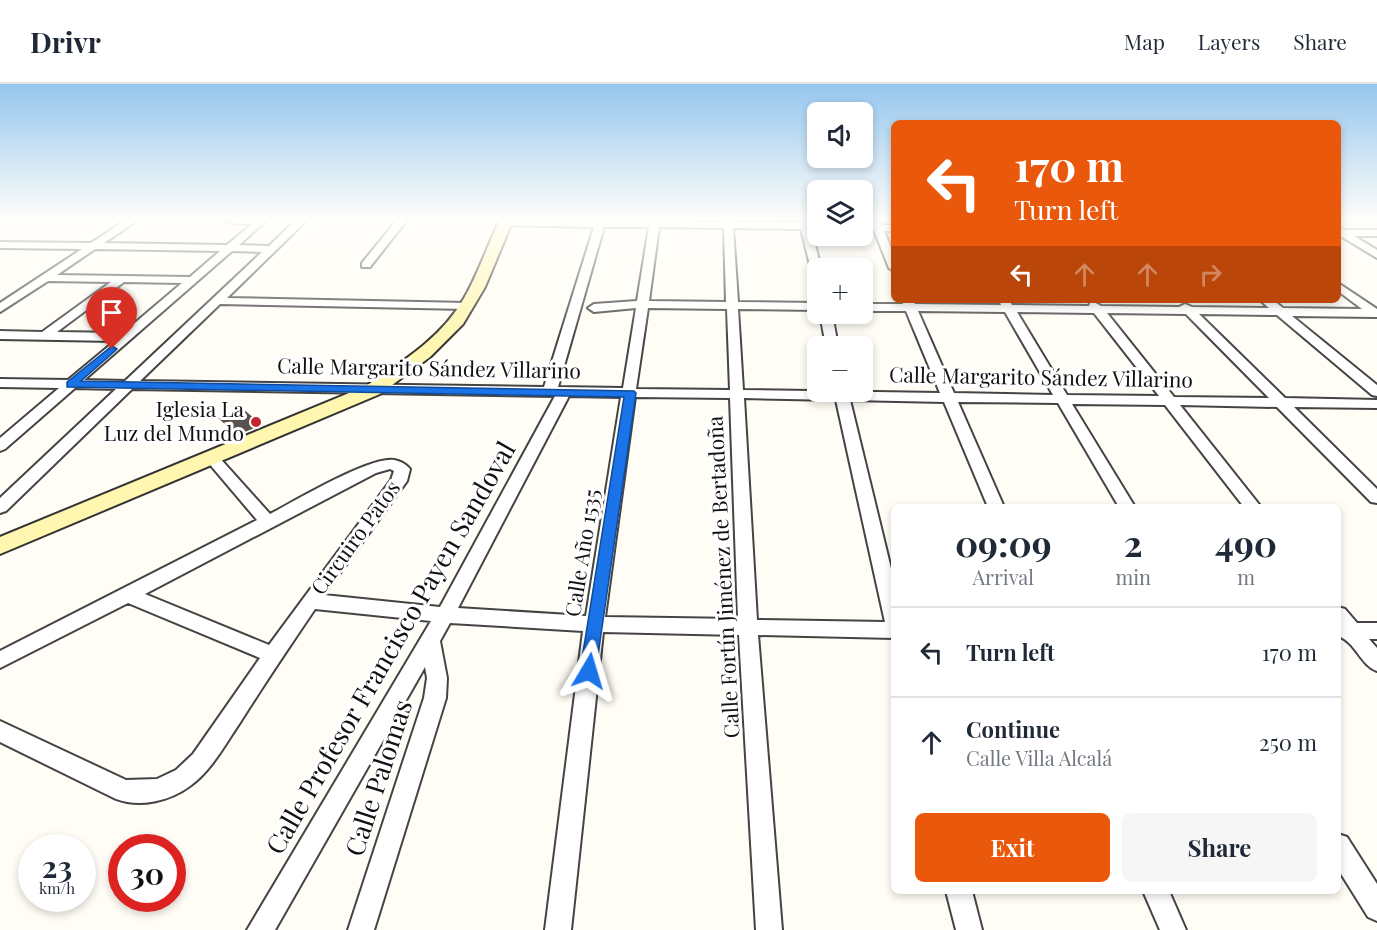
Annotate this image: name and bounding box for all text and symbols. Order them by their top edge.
text: Drivr [30,23,101,60]
text: Map [1124,27,1165,55]
text: Layers [1198,27,1260,55]
text: Share [1293,27,1347,55]
map controls [807,102,873,402]
button: sound [807,102,873,168]
text: 170 m [1014,137,1124,193]
icon: left [915,144,993,222]
button: layers [807,180,873,246]
text: Turn left [1014,191,1118,227]
button: + [807,258,873,324]
icon: left [1005,258,1038,291]
icon: ahead [1068,258,1101,291]
icon: ahead [1131,258,1164,291]
icon: right [1194,258,1227,291]
pin [86,287,137,349]
icon: arrive [95,296,128,329]
button: − [807,336,873,402]
street label: Calle Margarito Sández Villarino [277,350,581,384]
street label: Calle Margarito Sández Villarino [889,359,1193,393]
place label: Iglesia La Luz del Mundo [104,394,245,446]
marker: Iglesia La Luz del Mundo [249,415,263,429]
street label: Calle Fortín Jiménez de Bertadoña [700,415,744,739]
street label: Calle Profesor Francisco Payen Sandoval [257,435,523,860]
street label: Circuiro Patos [303,474,405,600]
street label: Calle Año 1535 [557,487,605,618]
text: 09:09 [955,518,1052,566]
text: 2 [1124,518,1143,566]
text: 490 [1215,518,1277,566]
text: Arrival [972,563,1034,590]
text: min [1115,563,1151,590]
text: m [1237,563,1255,590]
icon: left [915,636,948,669]
text: Turn left [966,637,1055,667]
text: 170 m [1262,637,1317,667]
position arrow [557,639,621,703]
street label: Calle Palomas [336,695,419,860]
text: Continue [966,714,1060,744]
icon: ahead [915,726,948,759]
text: 250 m [1259,727,1317,757]
text: Calle Villa Alcalá [966,744,1112,771]
button: Exit [915,813,1110,882]
button: Share [1122,813,1317,882]
speed limit sign: 30 [108,834,186,912]
text: 23 [42,846,72,886]
text: km/h [39,878,75,898]

